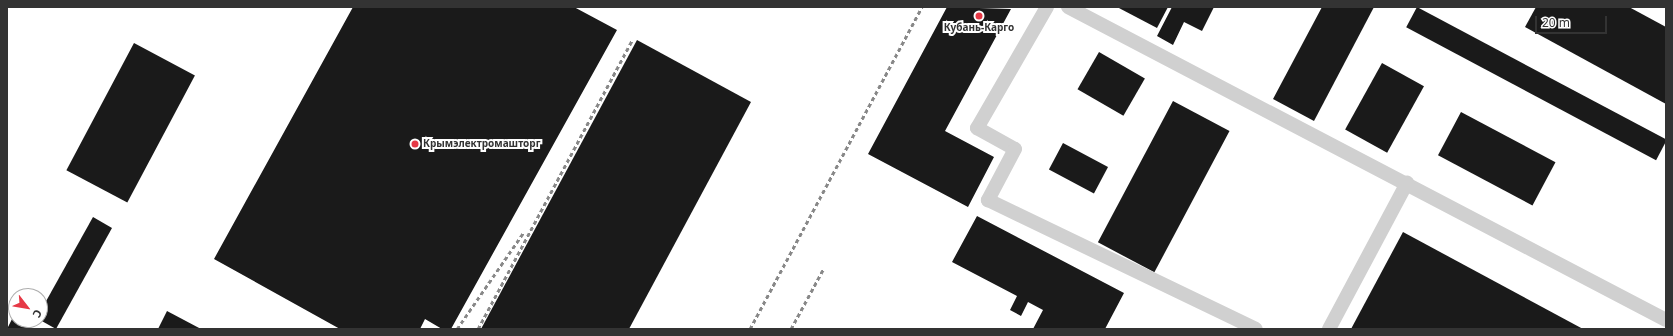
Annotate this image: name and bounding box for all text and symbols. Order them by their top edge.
scale bar [1537,8,1609,34]
marker: Кубань-Карго [974,11,984,21]
text: 20 m [1542,14,1570,31]
place label: Кубань-Карго [944,22,1014,34]
place label: Крымэлектромашторг [423,138,540,150]
marker: Крымэлектромашторг [410,139,420,149]
north arrow [8,288,48,328]
text: С [30,307,46,321]

